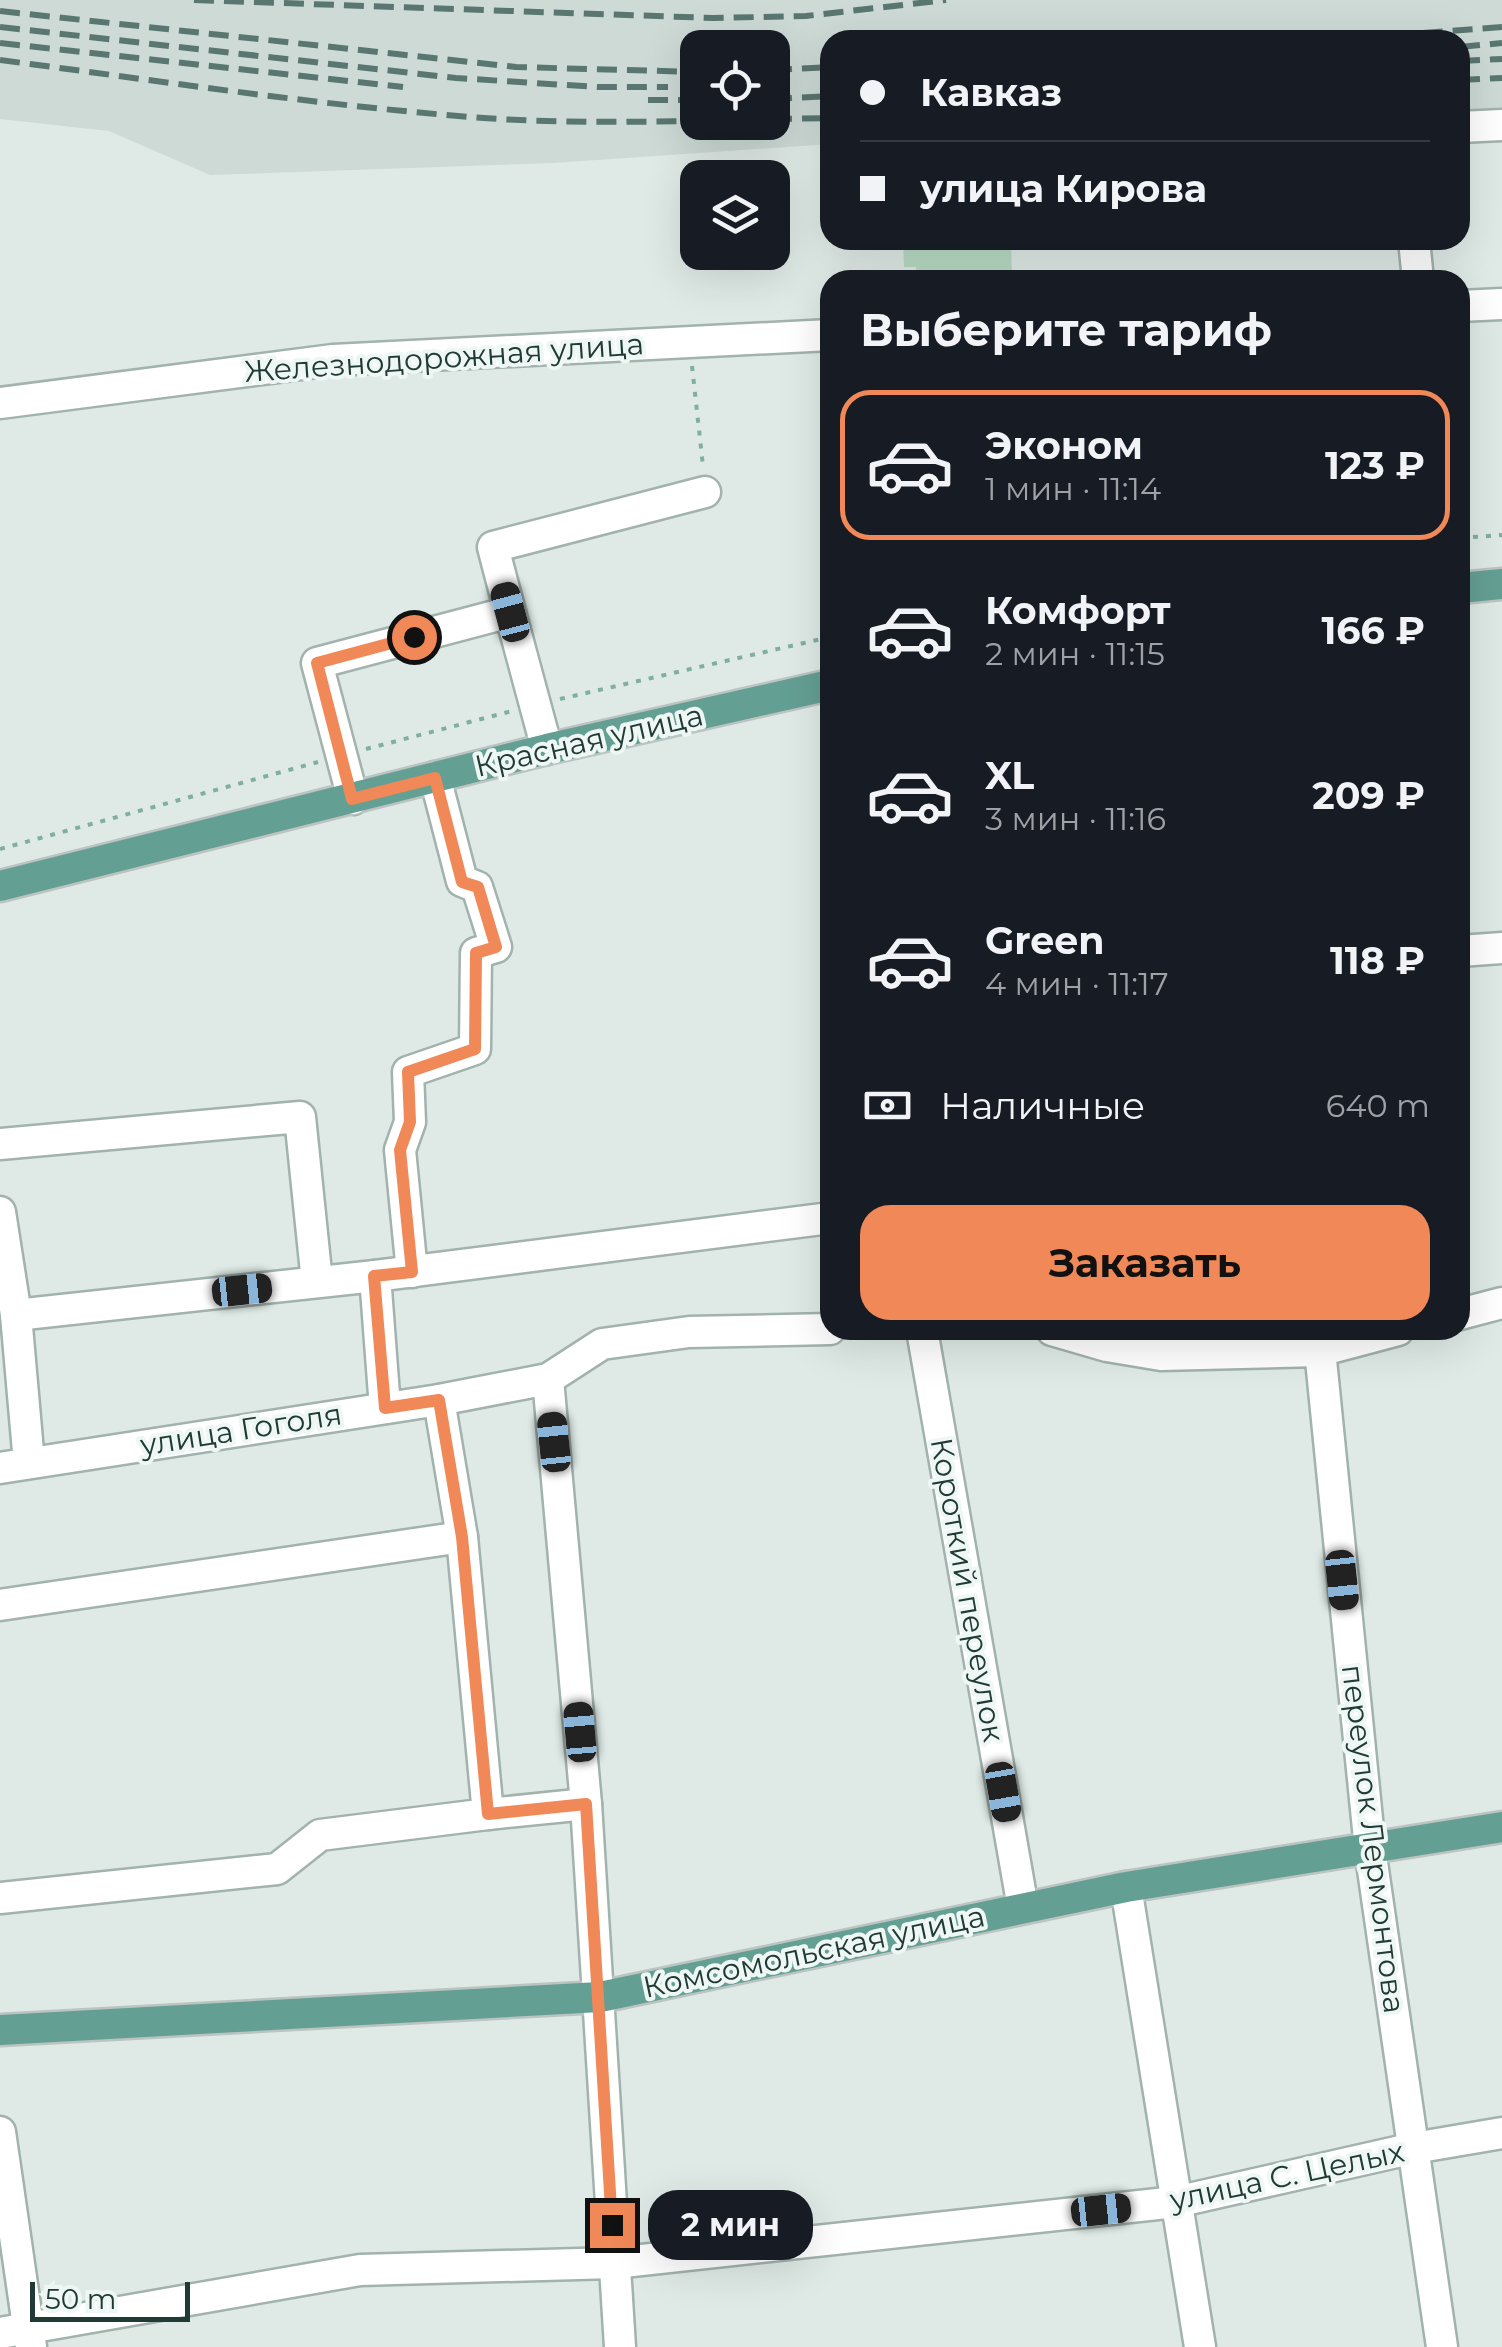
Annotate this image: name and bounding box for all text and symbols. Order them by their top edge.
map controls [680,30,790,270]
button: locate [680,30,790,140]
text: Кавказ [920,69,1062,116]
button: layers [680,160,790,270]
text: улица Кирова [920,165,1207,212]
text: Выберите тариф [860,302,1272,357]
street label: Железнодорожная улица [243,325,645,390]
icon: car [865,420,955,510]
text: Эконом [985,422,1143,469]
text: 123 ₽ [1325,442,1425,489]
text: 1 мин · 11:14 [985,469,1161,508]
car [488,579,532,645]
icon: car [865,585,955,675]
text: Комфорт [985,587,1171,634]
text: 166 ₽ [1321,607,1425,654]
route start [392,615,437,660]
text: 2 мин · 11:15 [985,634,1165,673]
street label: Красная улица [471,696,707,785]
icon: car [865,750,955,840]
text: XL [985,752,1034,799]
text: 209 ₽ [1312,772,1425,819]
text: 3 мин · 11:16 [985,799,1166,838]
icon: car [865,915,955,1005]
text: Green [985,917,1105,964]
text: 118 ₽ [1330,937,1425,984]
text: 4 мин · 11:17 [985,964,1169,1003]
icon: cash [860,1078,915,1133]
text: Наличные [940,1082,1145,1129]
text: 640 m [1326,1086,1430,1125]
button: Заказать [860,1205,1430,1320]
car [211,1272,273,1308]
street label: улица Гоголя [136,1395,344,1464]
car [536,1411,572,1473]
street label: Короткий переулок [923,1435,1013,1745]
car [1324,1549,1360,1611]
street label: переулок Лермонтова [1334,1663,1413,2015]
car [562,1701,598,1763]
car [983,1760,1023,1824]
street label: Комсомольская улица [640,1897,988,2006]
street label: улица С. Целых [1165,2133,1408,2219]
callout: 2 мин [647,2190,812,2260]
car [1070,2192,1132,2228]
route end [590,2203,635,2248]
text: 2 мин [681,2205,780,2244]
scale bar [30,2277,190,2322]
text: 50 m [45,2282,116,2316]

